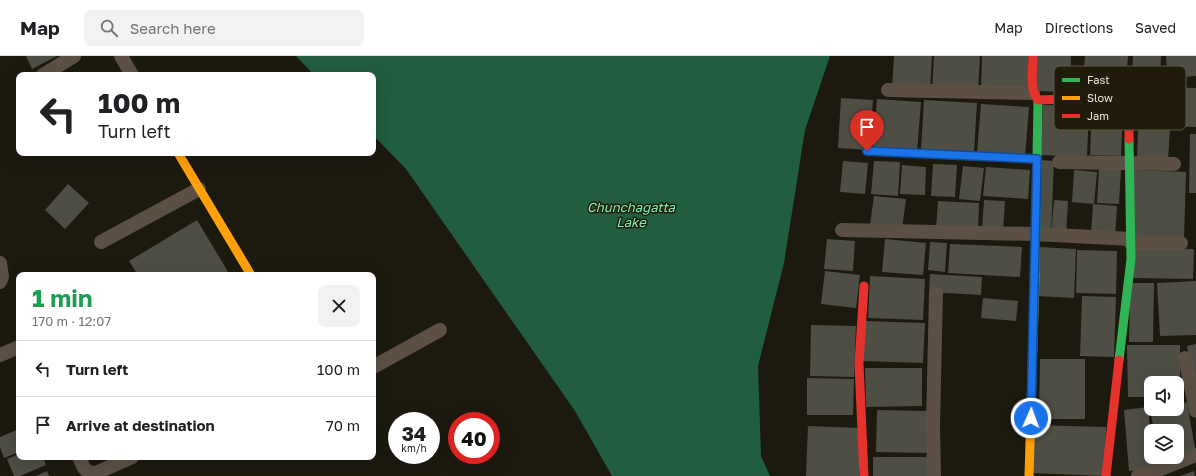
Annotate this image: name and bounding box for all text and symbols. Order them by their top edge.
search box [84,10,364,46]
text: Map [20,16,60,39]
icon: search [98,17,120,39]
text: Search here [130,19,216,37]
text: Map [994,19,1023,36]
text: Directions [1045,19,1113,36]
text: Saved [1135,19,1176,36]
legend [1054,66,1186,130]
text: Fast [1087,73,1110,86]
text: 100 m [98,86,180,119]
icon: left [32,88,84,140]
text: Slow [1087,91,1113,104]
text: Jam [1087,109,1109,122]
pin [850,110,884,151]
icon: arrive [856,116,878,138]
text: Turn left [98,120,171,142]
water label: Chunchagatta Lake [587,199,676,230]
text: 1 min [32,283,92,312]
button: close [318,285,360,327]
text: 170 m · 12:07 [32,313,111,329]
icon: left [32,358,54,380]
text: Turn left [66,360,128,378]
text: 100 m [317,360,360,378]
map controls [1144,376,1184,464]
button: sound [1144,376,1184,416]
position arrow [1010,397,1052,439]
speed limit sign: 40 [448,412,500,464]
icon: arrive [32,414,54,436]
text: Arrive at destination [66,416,215,434]
text: 70 m [326,416,360,434]
text: 34 [402,421,426,445]
button: layers [1144,424,1184,464]
text: km/h [401,442,427,454]

